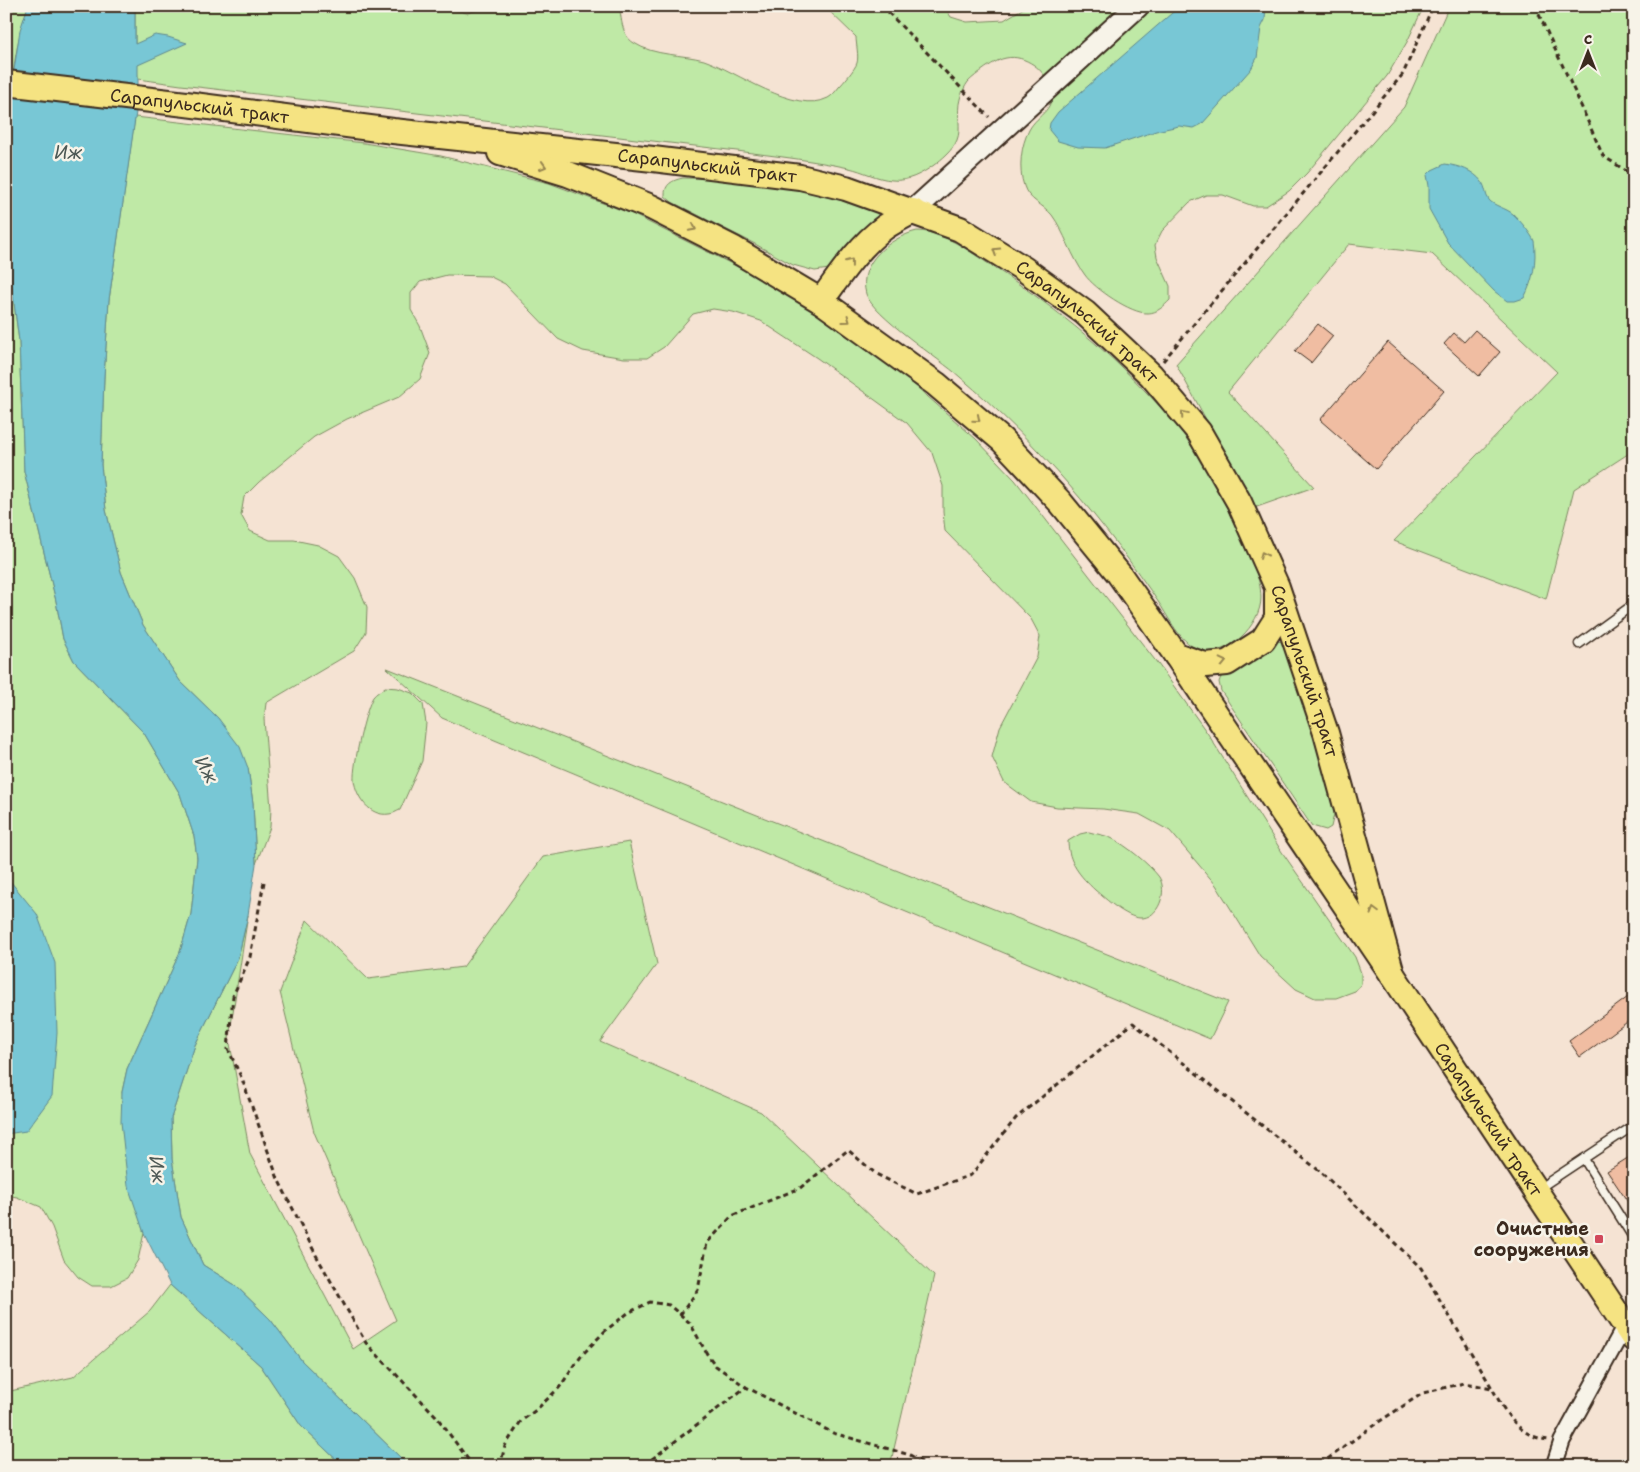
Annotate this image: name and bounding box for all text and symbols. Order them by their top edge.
north arrow [1562,28,1612,78]
text: С [1584,30,1592,48]
street label: Сарапульский тракт [109,83,291,129]
water label: Иж [54,140,83,165]
street label: Сарапульский тракт [616,143,799,189]
one-way arrow [538,161,547,171]
one-way arrow [688,222,697,232]
one-way arrow [992,248,1001,258]
street label: Сарапульский тракт [1011,255,1165,389]
one-way arrow [845,259,853,268]
one-way arrow [841,314,851,323]
one-way arrow [1180,411,1189,420]
one-way arrow [971,413,980,422]
one-way arrow [1259,551,1270,560]
street label: Сарапульский тракт [1265,582,1344,761]
one-way arrow [1219,658,1227,668]
water label: Иж [189,751,225,788]
one-way arrow [1369,907,1379,915]
street label: Сарапульский тракт [1429,1038,1549,1202]
water label: Иж [143,1154,172,1186]
place label: Очистные сооружения [1474,1217,1589,1262]
marker: Очистные сооружения [1593,1233,1605,1245]

